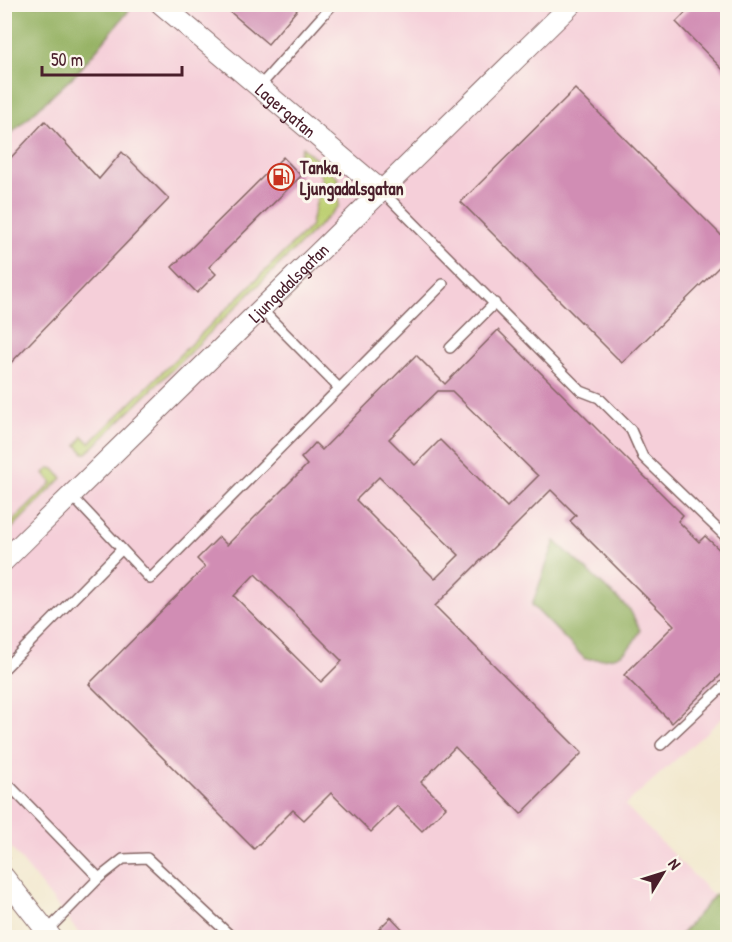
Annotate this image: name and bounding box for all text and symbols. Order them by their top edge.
scale bar [42,39,182,77]
text: 50 m [51,47,83,72]
street label: Lagergatan [250,77,322,143]
place label: Tanka, Ljungadalsgatan [299,155,404,202]
fuel station icon: Tanka, Ljungadalsgatan [266,162,296,192]
street label: Ljungadalsgatan [242,237,334,328]
north arrow [633,843,693,903]
text: N [664,854,686,874]

